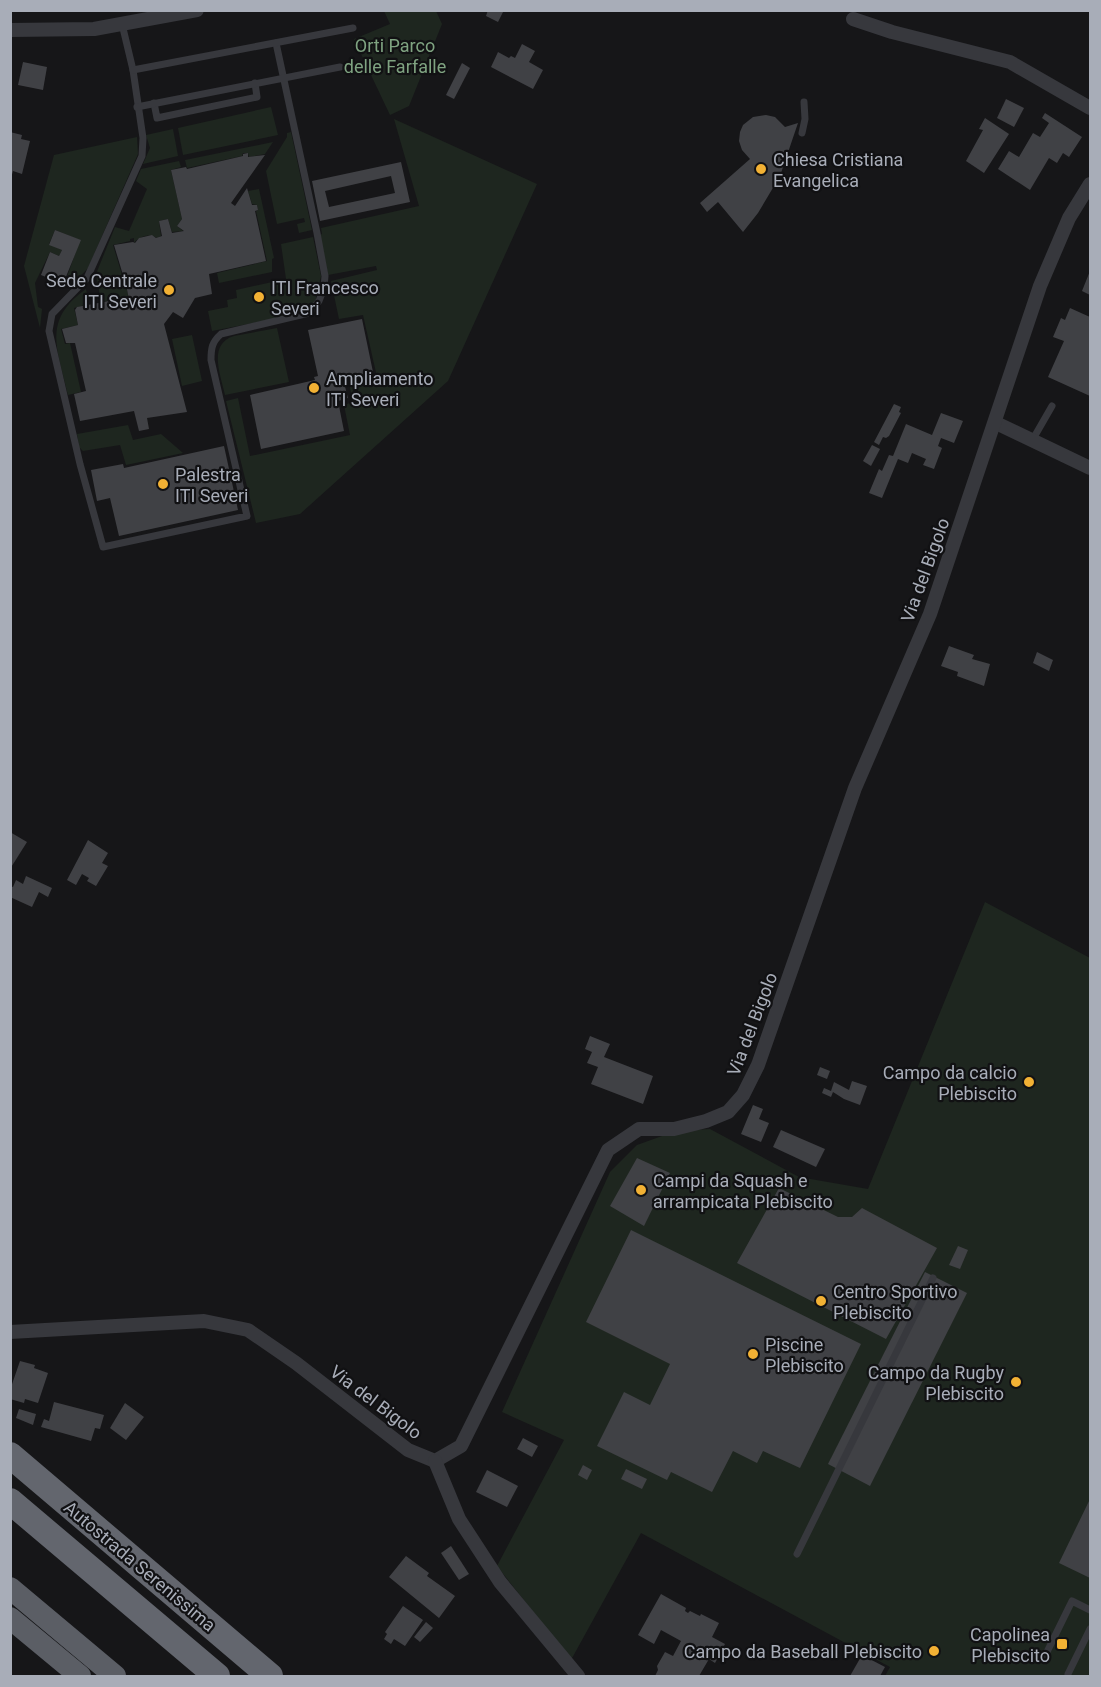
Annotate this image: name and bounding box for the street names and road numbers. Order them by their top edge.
street label: Via del Bigolo [896,515,954,625]
street label: Via del Bigolo [723,969,781,1079]
street label: Via del Bigolo [326,1361,426,1443]
street label: Autostrada Serenissima [60,1496,220,1636]

